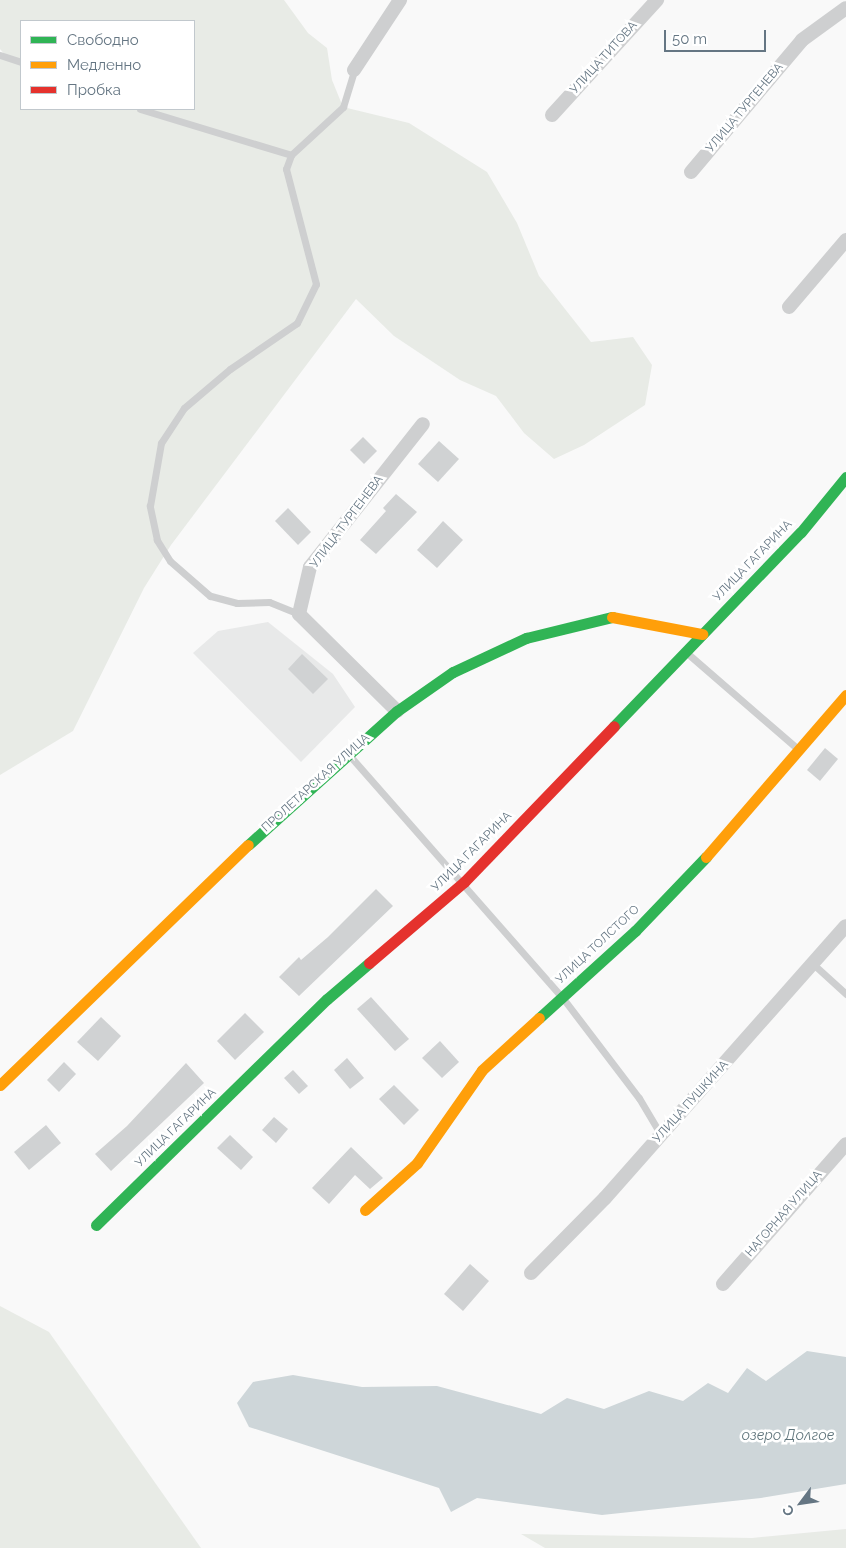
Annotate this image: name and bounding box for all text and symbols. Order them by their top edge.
street label: УЛИЦА ТИТОВА [567,18,641,98]
legend [20,20,195,110]
scale bar [666,20,768,52]
text: 50 m [672,30,707,48]
text: Свободно [67,31,139,49]
text: Медленно [67,56,141,74]
street label: УЛИЦА ТУРГЕНЕВА [703,60,787,156]
text: Пробка [67,81,121,99]
street label: УЛИЦА ТУРГЕНЕВА [307,473,387,571]
street label: УЛИЦА ГАГАРИНА [711,517,795,605]
street label: ПРОЛЕТАРСКАЯ УЛИЦА [259,731,373,835]
street label: УЛИЦА ГАГАРИНА [429,809,515,895]
street label: УЛИЦА ТОЛСТОГО [553,902,643,988]
street label: УЛИЦА ПУШКИНА [650,1058,732,1146]
street label: УЛИЦА ГАГАРИНА [132,1086,220,1170]
street label: НАГОРНАЯ УЛИЦА [743,1168,825,1260]
water label: озеро Долгое [742,1427,834,1443]
north arrow [776,1478,826,1528]
text: С [779,1502,797,1519]

